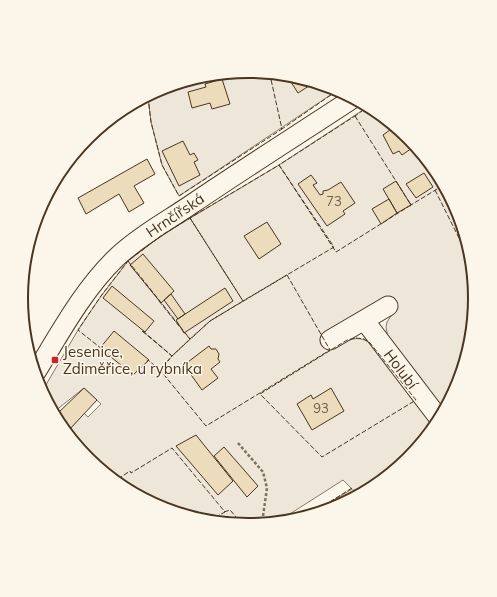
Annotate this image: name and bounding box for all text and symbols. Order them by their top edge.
street label: Hrnčířská [142,189,208,241]
house number: 73 [326,193,342,209]
place label: Jesenice, Zdiměřice, u rybníka [63,342,202,378]
street label: Holubí [380,345,423,394]
marker: Jesenice, Zdiměřice, u rybníka [50,355,60,365]
house number: 93 [313,400,329,416]

